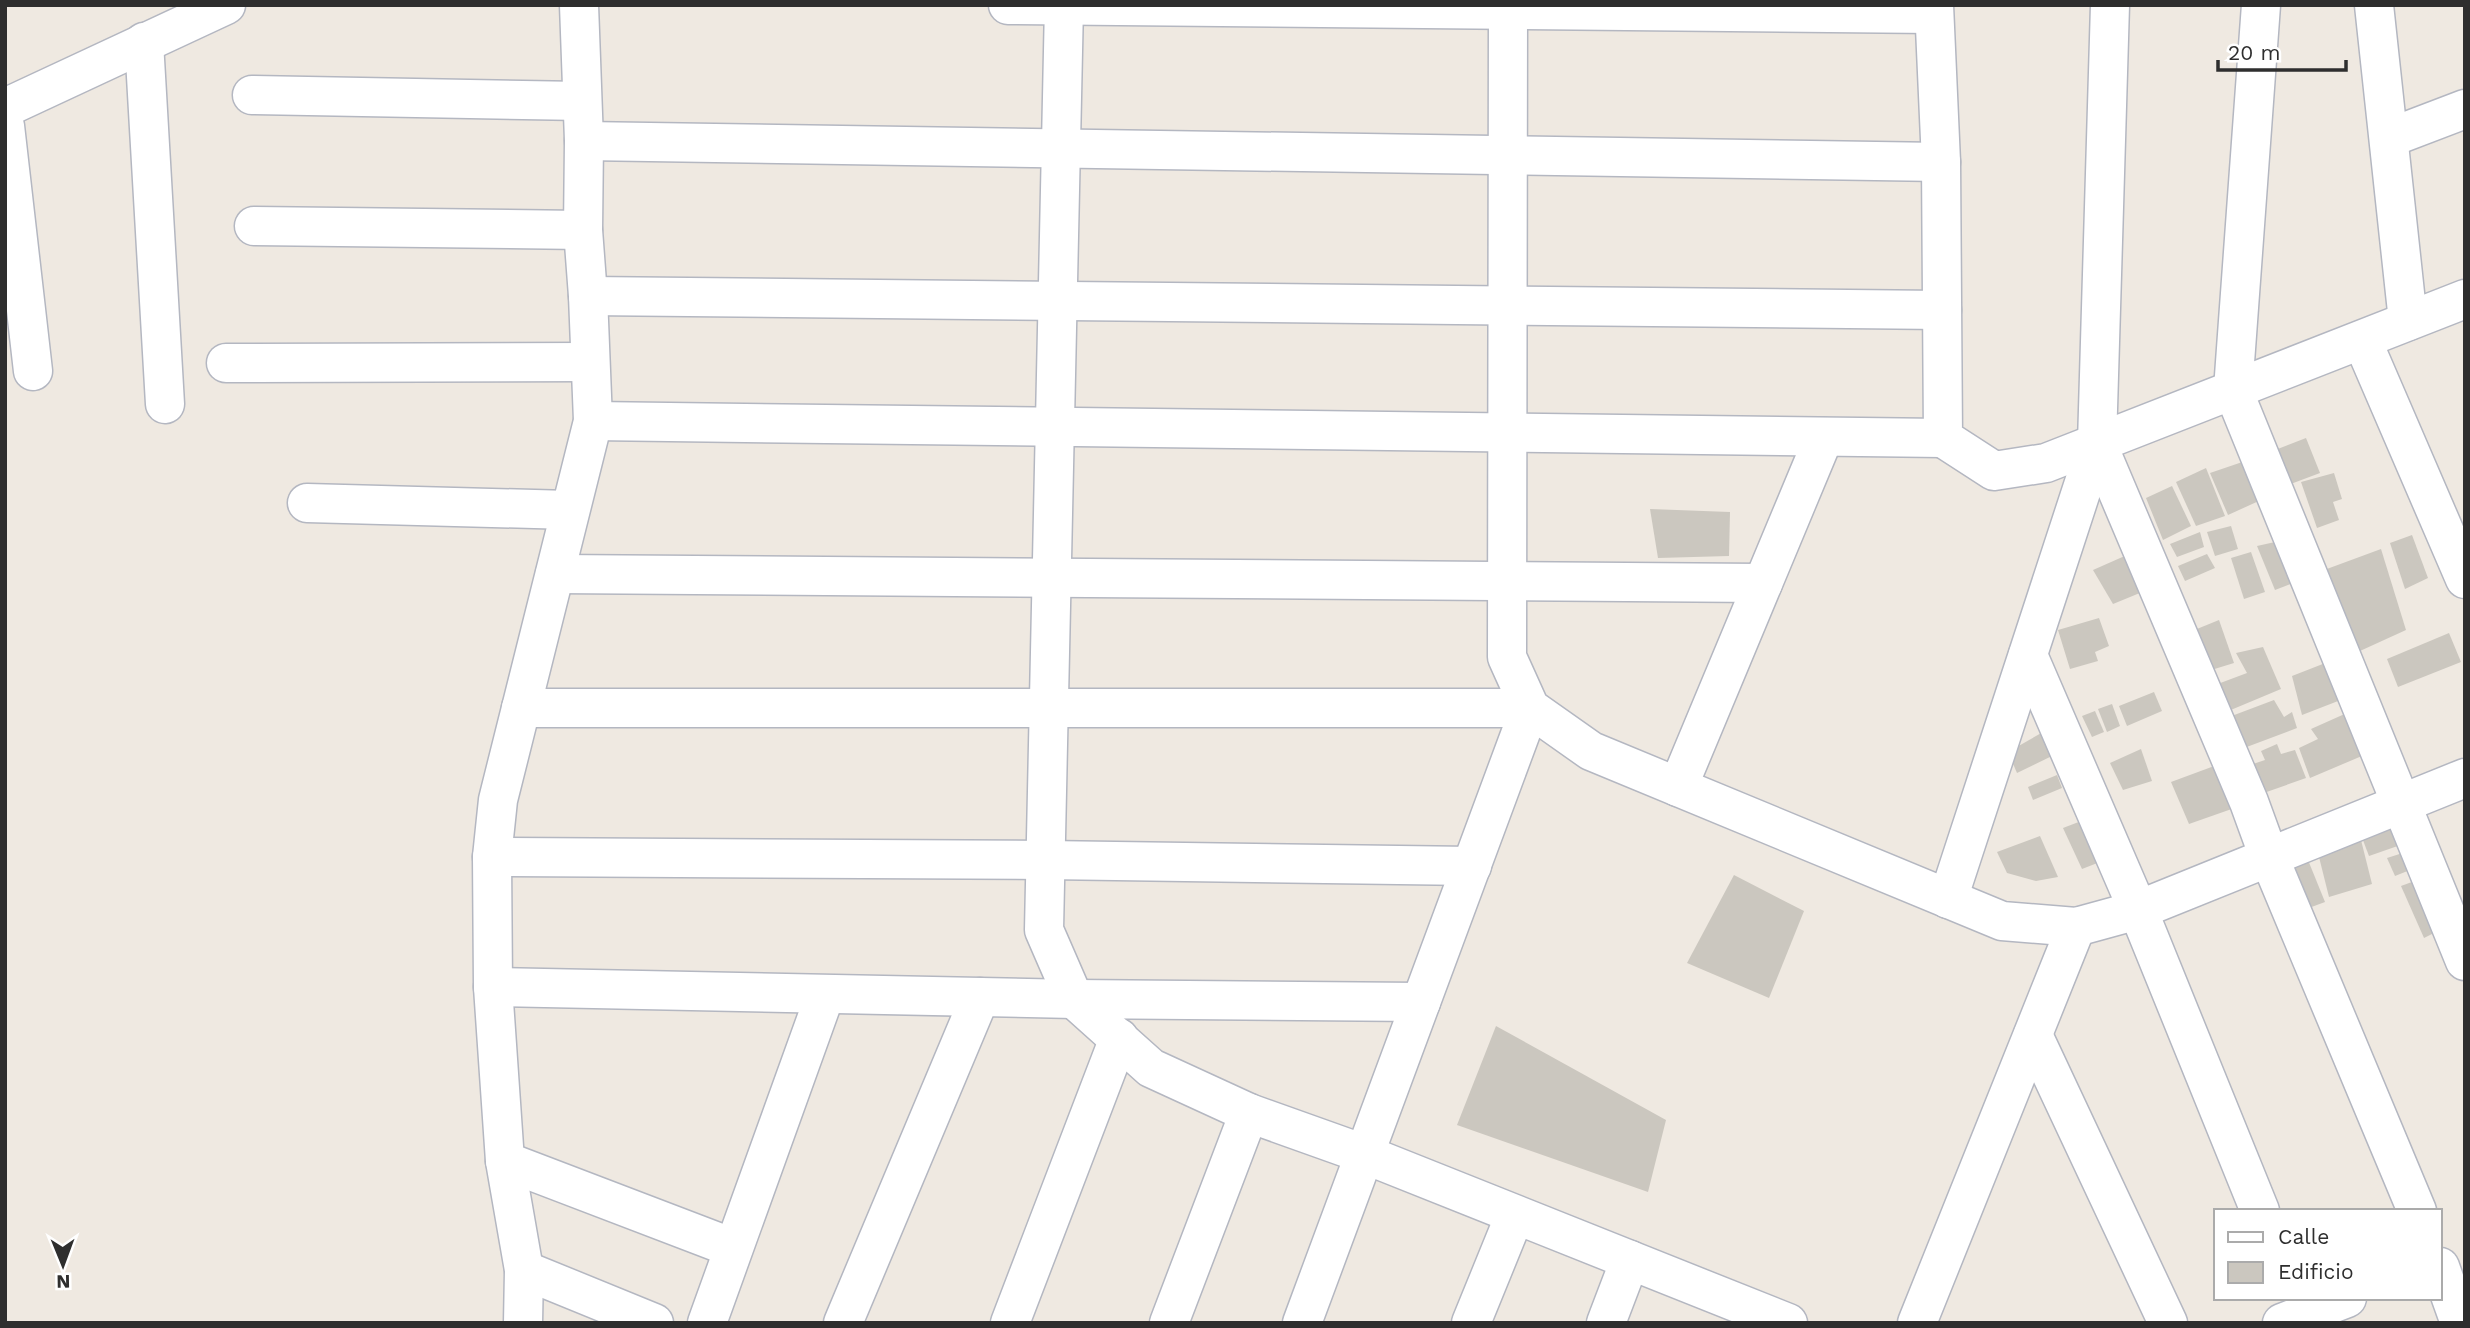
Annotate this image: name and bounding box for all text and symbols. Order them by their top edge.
scale bar [2218,28,2346,72]
text: 20 m [2228,40,2280,65]
legend [2214,1209,2442,1300]
text: Calle [2278,1224,2329,1249]
north arrow [28,1230,98,1300]
text: Edificio [2278,1259,2354,1284]
text: N [56,1270,71,1293]

